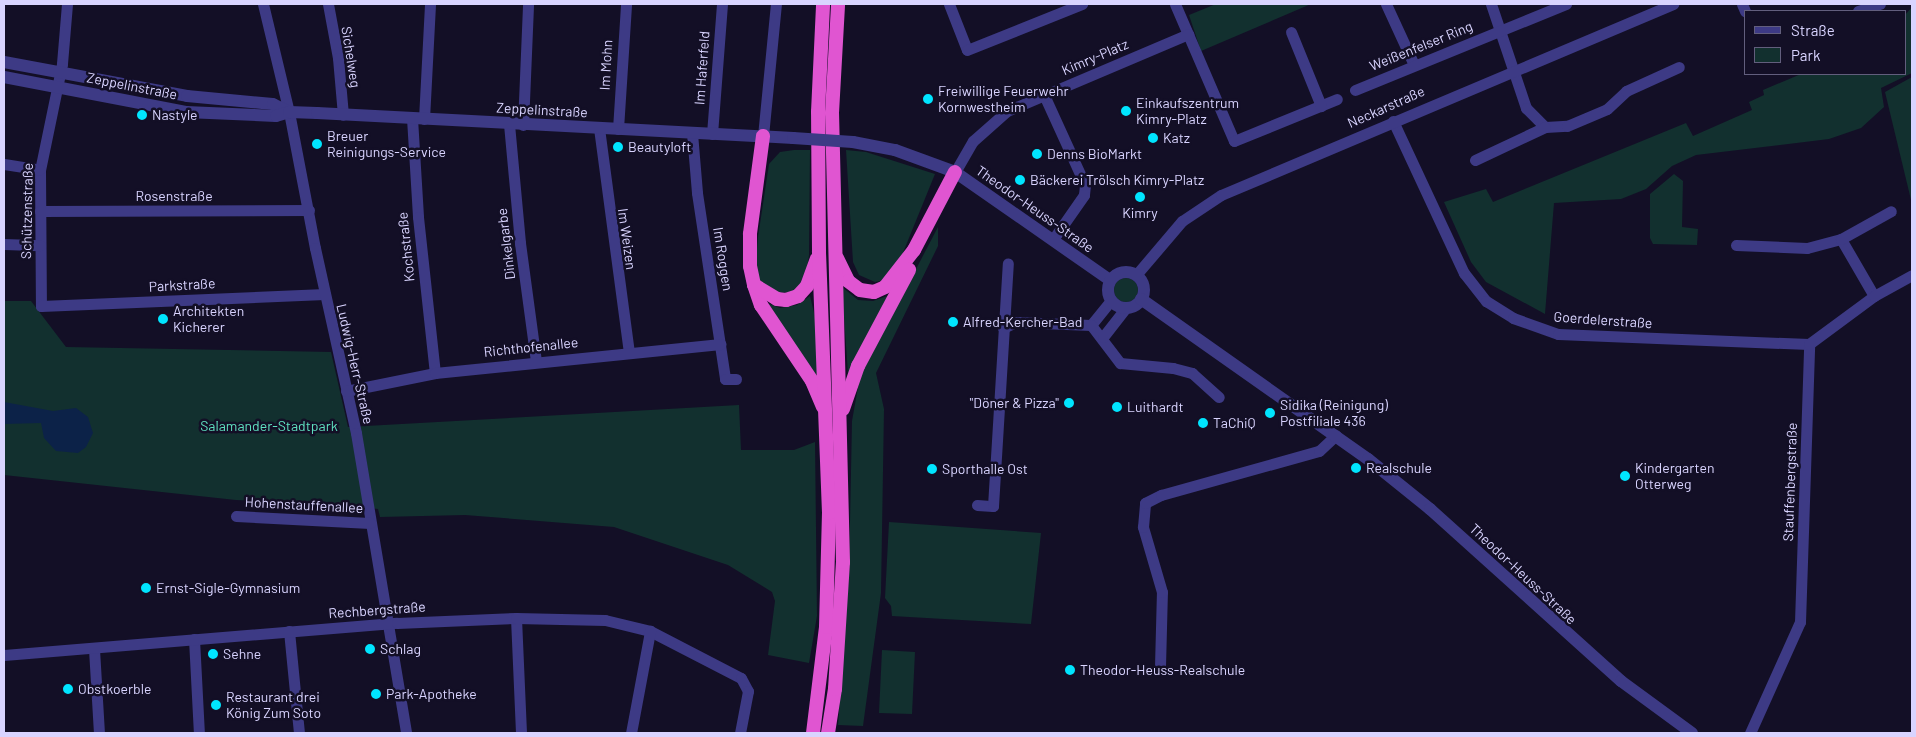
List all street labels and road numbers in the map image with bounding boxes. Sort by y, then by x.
street label: Weißenfelser Ring [1367,18,1475,74]
street label: Sichelweg [338,25,364,89]
street label: Im Haferfeld [691,31,713,105]
street label: Kimry-Platz [1059,35,1131,79]
street label: Im Mohn [596,39,616,91]
street label: Zeppelinstraße [85,69,179,103]
street label: Neckarstraße [1345,83,1427,131]
street label: Zeppelinstraße [496,99,588,121]
street label: Theodor-Heuss-Straße [973,162,1097,256]
street label: Schützenstraße [18,163,36,259]
street label: Rosenstraße [135,188,213,204]
street label: Dinkelgarbe [493,207,519,281]
street label: Im Weizen [614,207,640,271]
street label: Kochstraße [394,211,418,283]
street label: Im Roggen [710,226,736,292]
street label: Parkstraße [148,275,216,295]
street label: Ludwig-Herr-Straße [333,302,377,426]
street label: Goerdelerstraße [1553,308,1653,332]
street label: Richthofenallee [483,334,579,360]
street label: Stauffenbergstraße [1780,422,1800,542]
street label: Hohenstauffenallee [244,494,364,516]
street label: Theodor-Heuss-Straße [1466,520,1580,628]
street label: Rechbergstraße [328,598,426,622]

